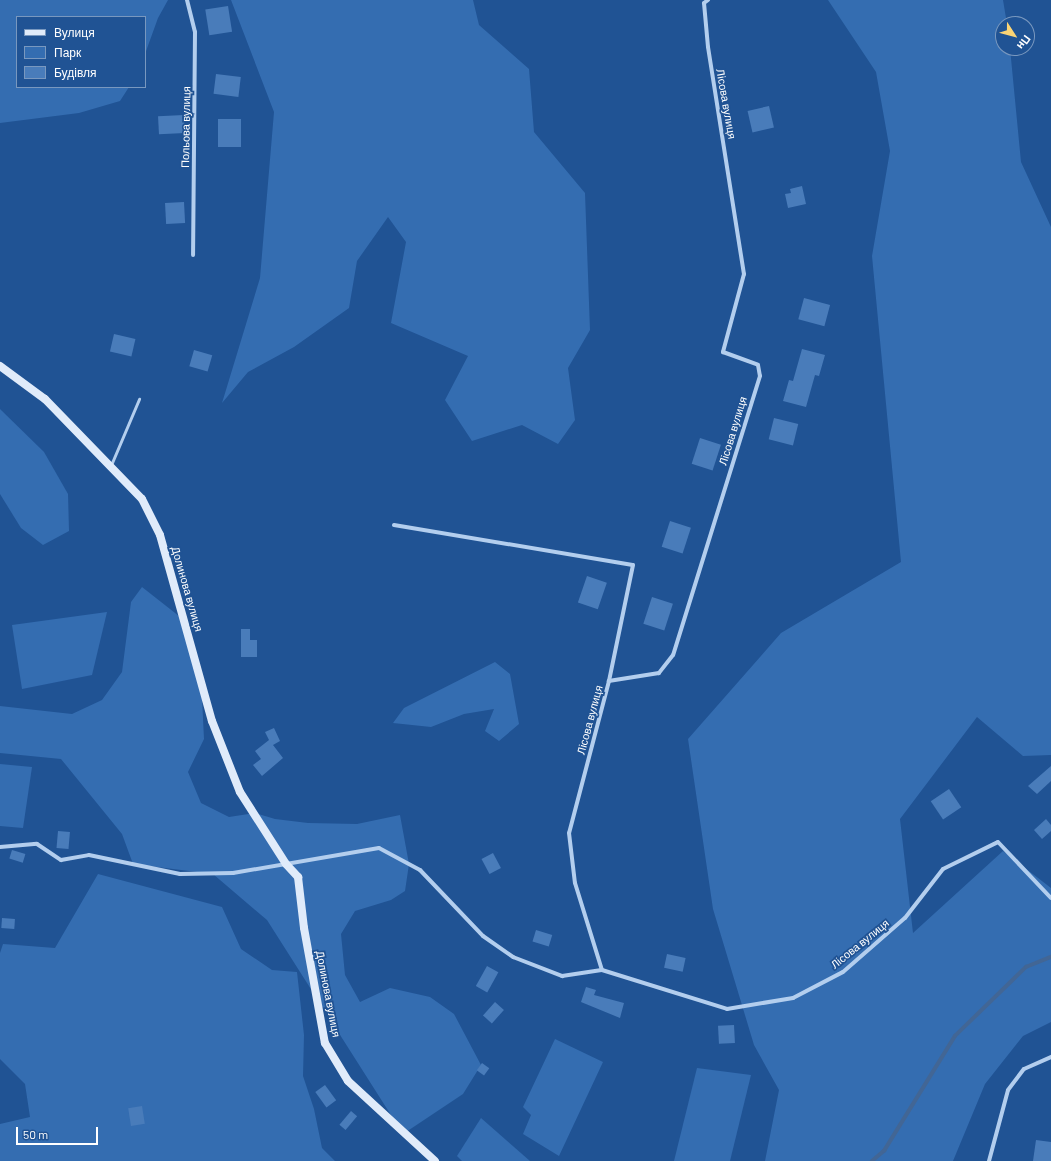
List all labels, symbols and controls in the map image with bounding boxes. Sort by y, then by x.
legend [16,16,146,88]
north arrow [995,16,1035,56]
text: Вулиця [54,25,95,39]
text: Пн [1015,33,1034,52]
text: Парк [54,45,81,59]
text: Будівля [54,65,96,79]
street label: Лісова вулиця [713,68,739,140]
street label: Польова вулиця [179,86,193,168]
street label: Лісова вулиця [716,395,750,467]
street label: Долинова вулиця [169,545,205,633]
street label: Лісова вулиця [574,684,606,756]
street label: Лісова вулиця [828,916,892,972]
street label: Долинова вулиця [313,950,343,1038]
scale bar [18,1119,100,1145]
text: 50 m [23,1127,48,1141]

